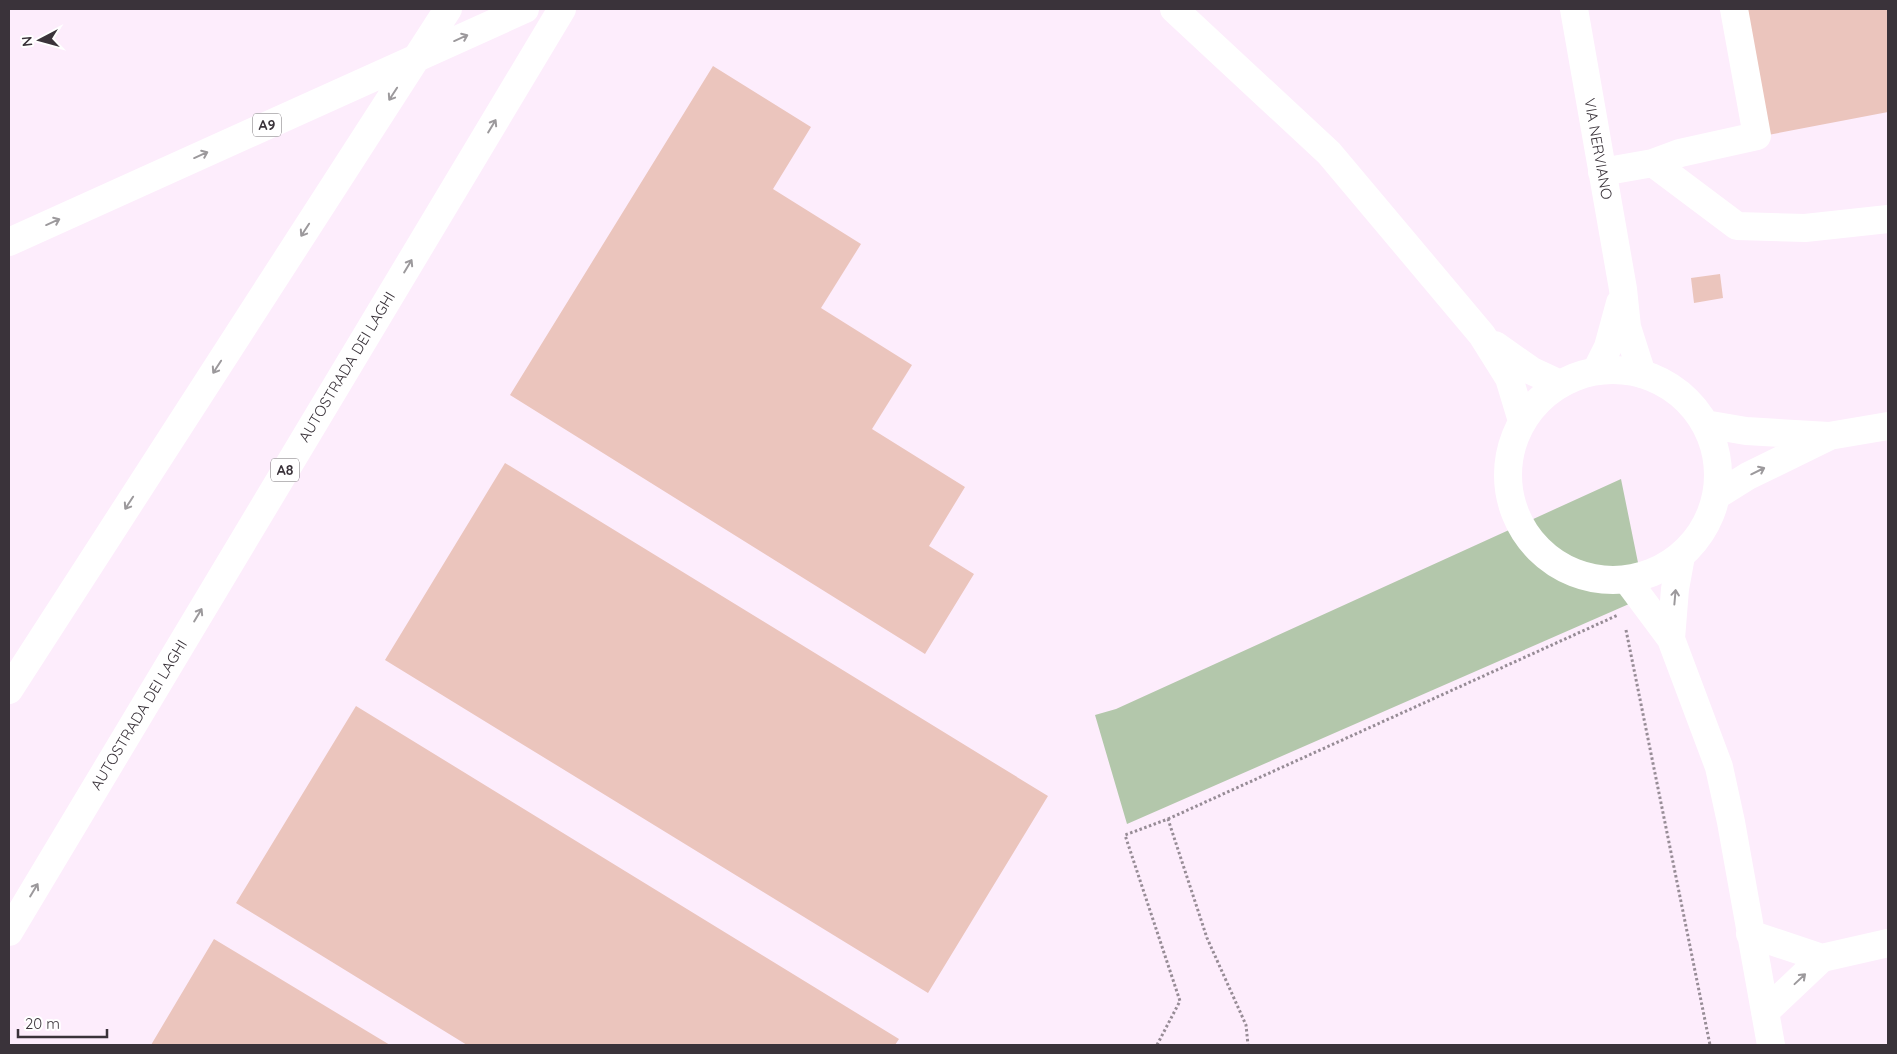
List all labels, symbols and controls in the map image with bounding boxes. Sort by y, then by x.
north arrow [15,15,65,65]
one-way arrow [453,32,468,42]
text: N [18,35,37,47]
one-way arrow [388,86,398,100]
street label: VIA NERVIANO [1580,97,1617,201]
road number: A9 [253,114,281,136]
one-way arrow [487,120,497,134]
one-way arrow [193,150,208,159]
one-way arrow [45,216,60,226]
one-way arrow [300,223,310,237]
one-way arrow [403,259,413,273]
street label: AUTOSTRADA DEI LAGHI [294,288,399,445]
one-way arrow [212,360,222,374]
road number: A8 [271,458,299,482]
one-way arrow [1751,466,1766,476]
one-way arrow [124,496,134,510]
one-way arrow [1670,589,1679,605]
one-way arrow [194,609,204,623]
street label: AUTOSTRADA DEI LAGHI [86,636,191,793]
one-way arrow [29,883,39,897]
one-way arrow [1794,973,1806,985]
scale bar [18,1006,106,1038]
text: 20 m [25,1014,60,1033]

